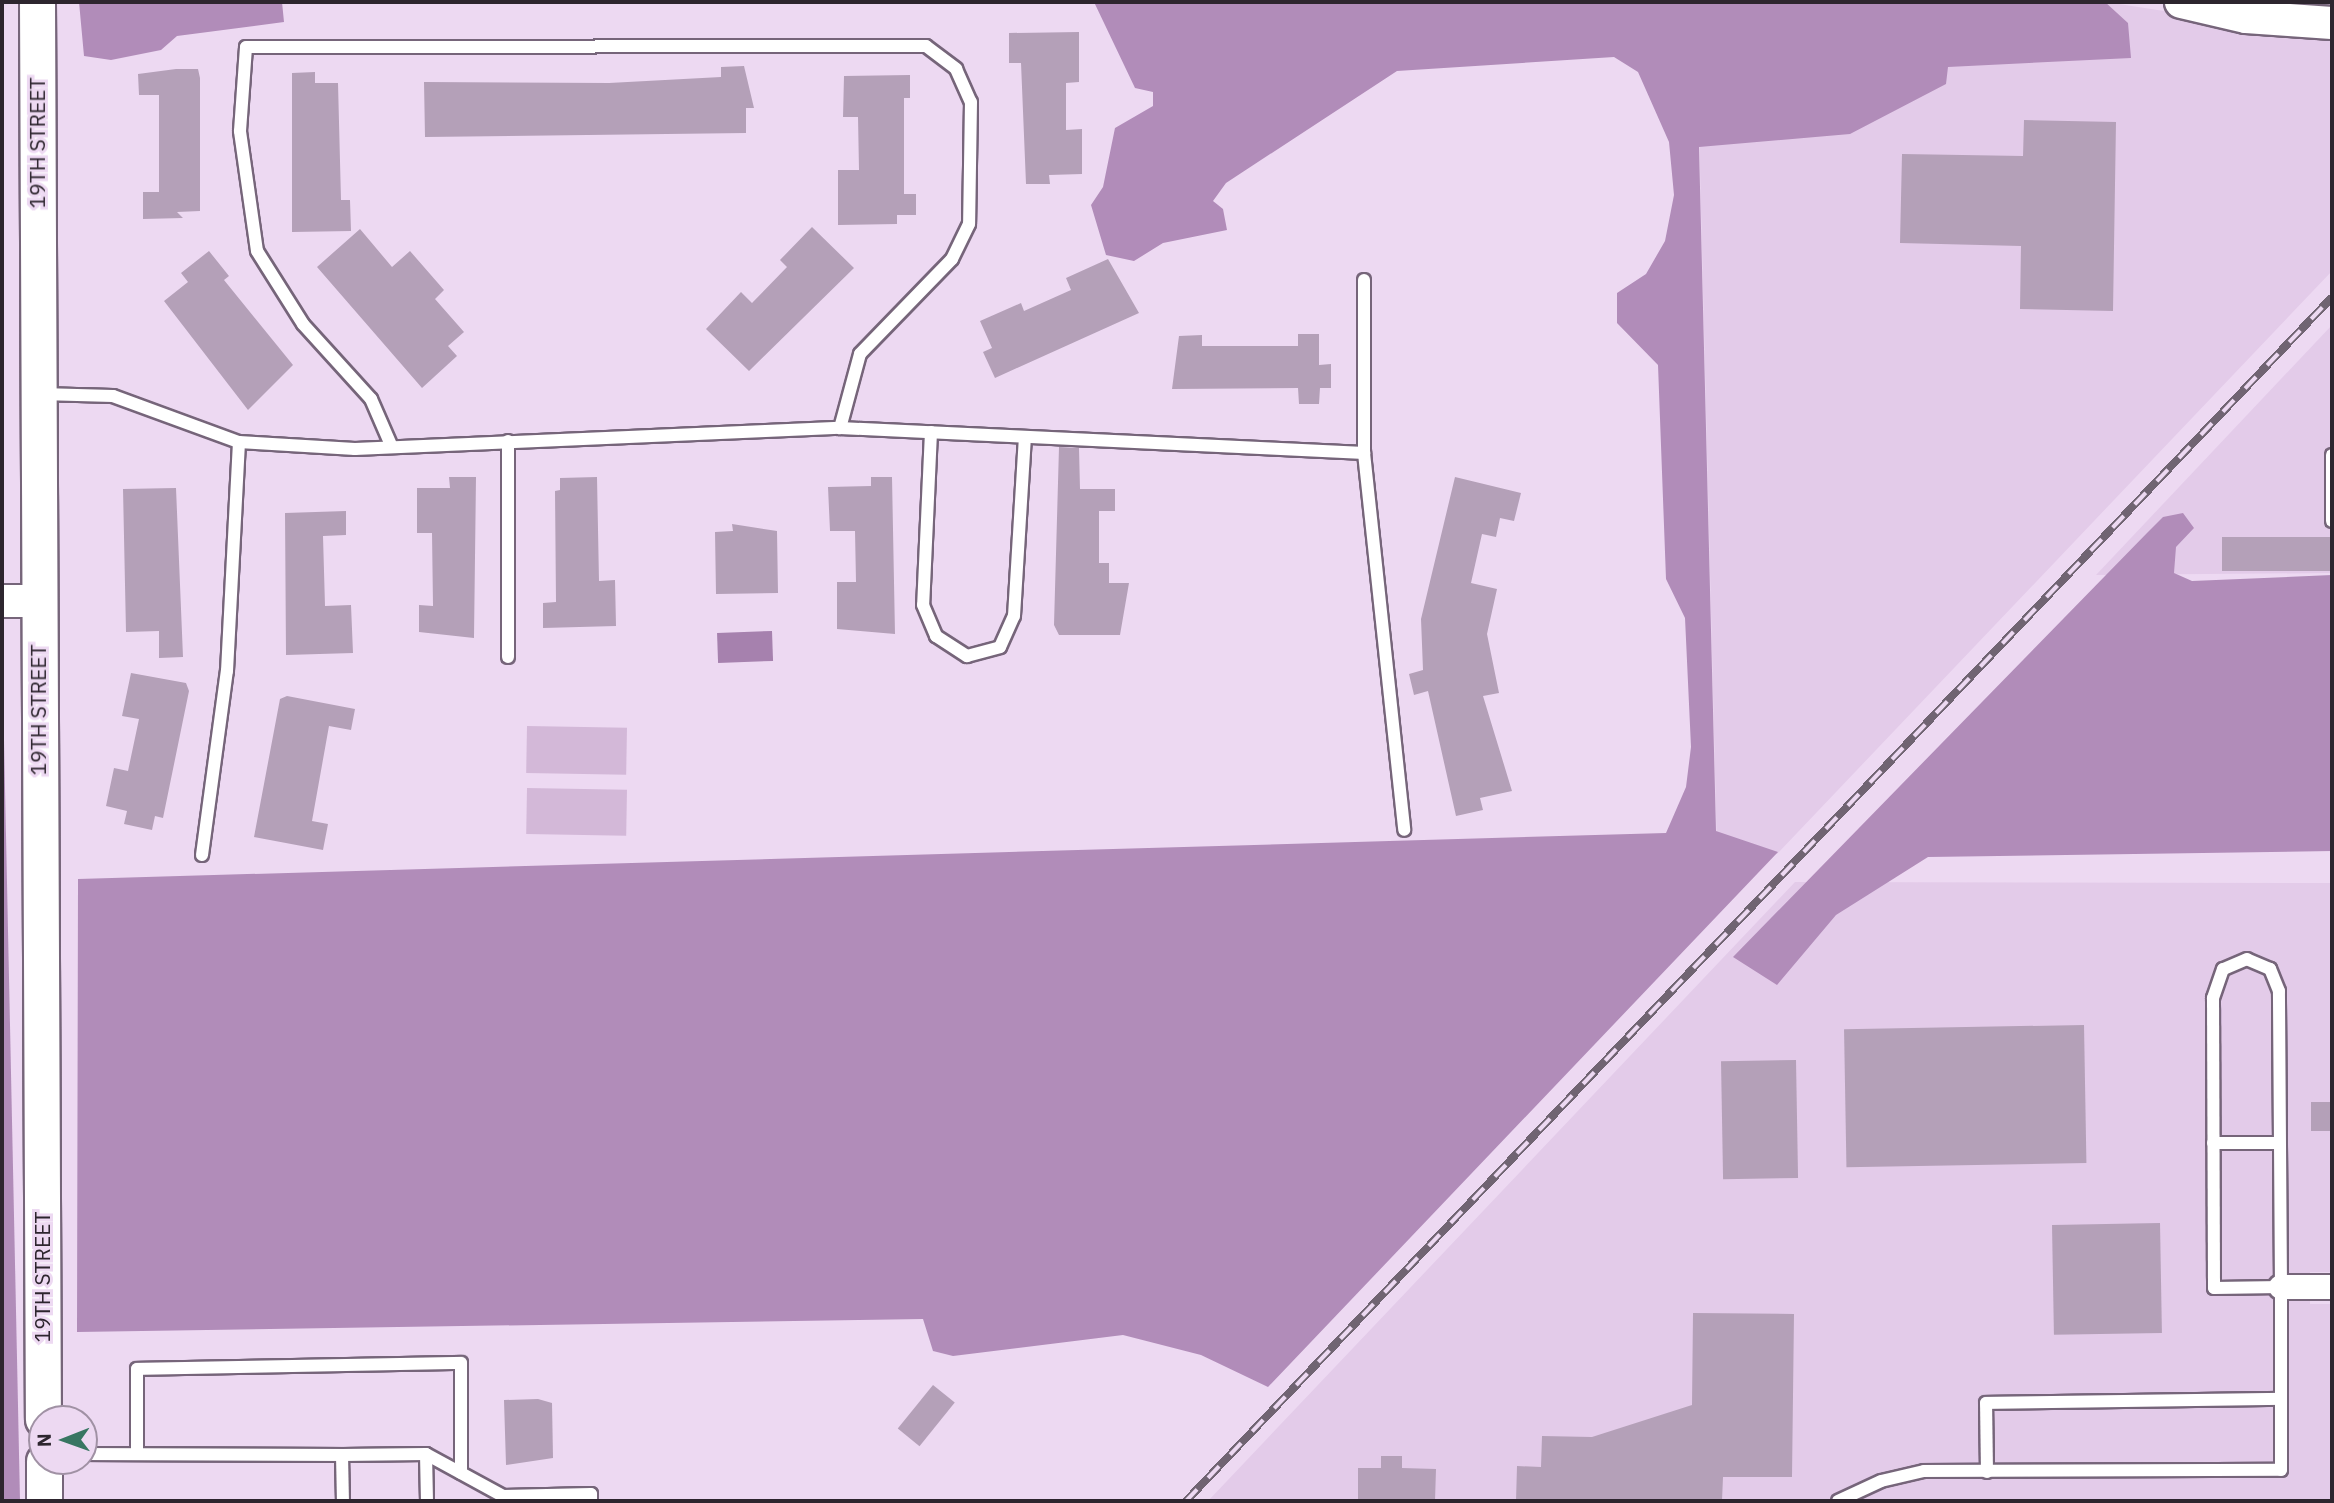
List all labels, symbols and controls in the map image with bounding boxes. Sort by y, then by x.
street label: 19TH STREET [24,78,50,208]
street label: 19TH STREET [25,645,51,775]
street label: 19TH STREET [29,1212,55,1342]
north arrow [28,1405,98,1475]
text: N [32,1433,56,1447]

